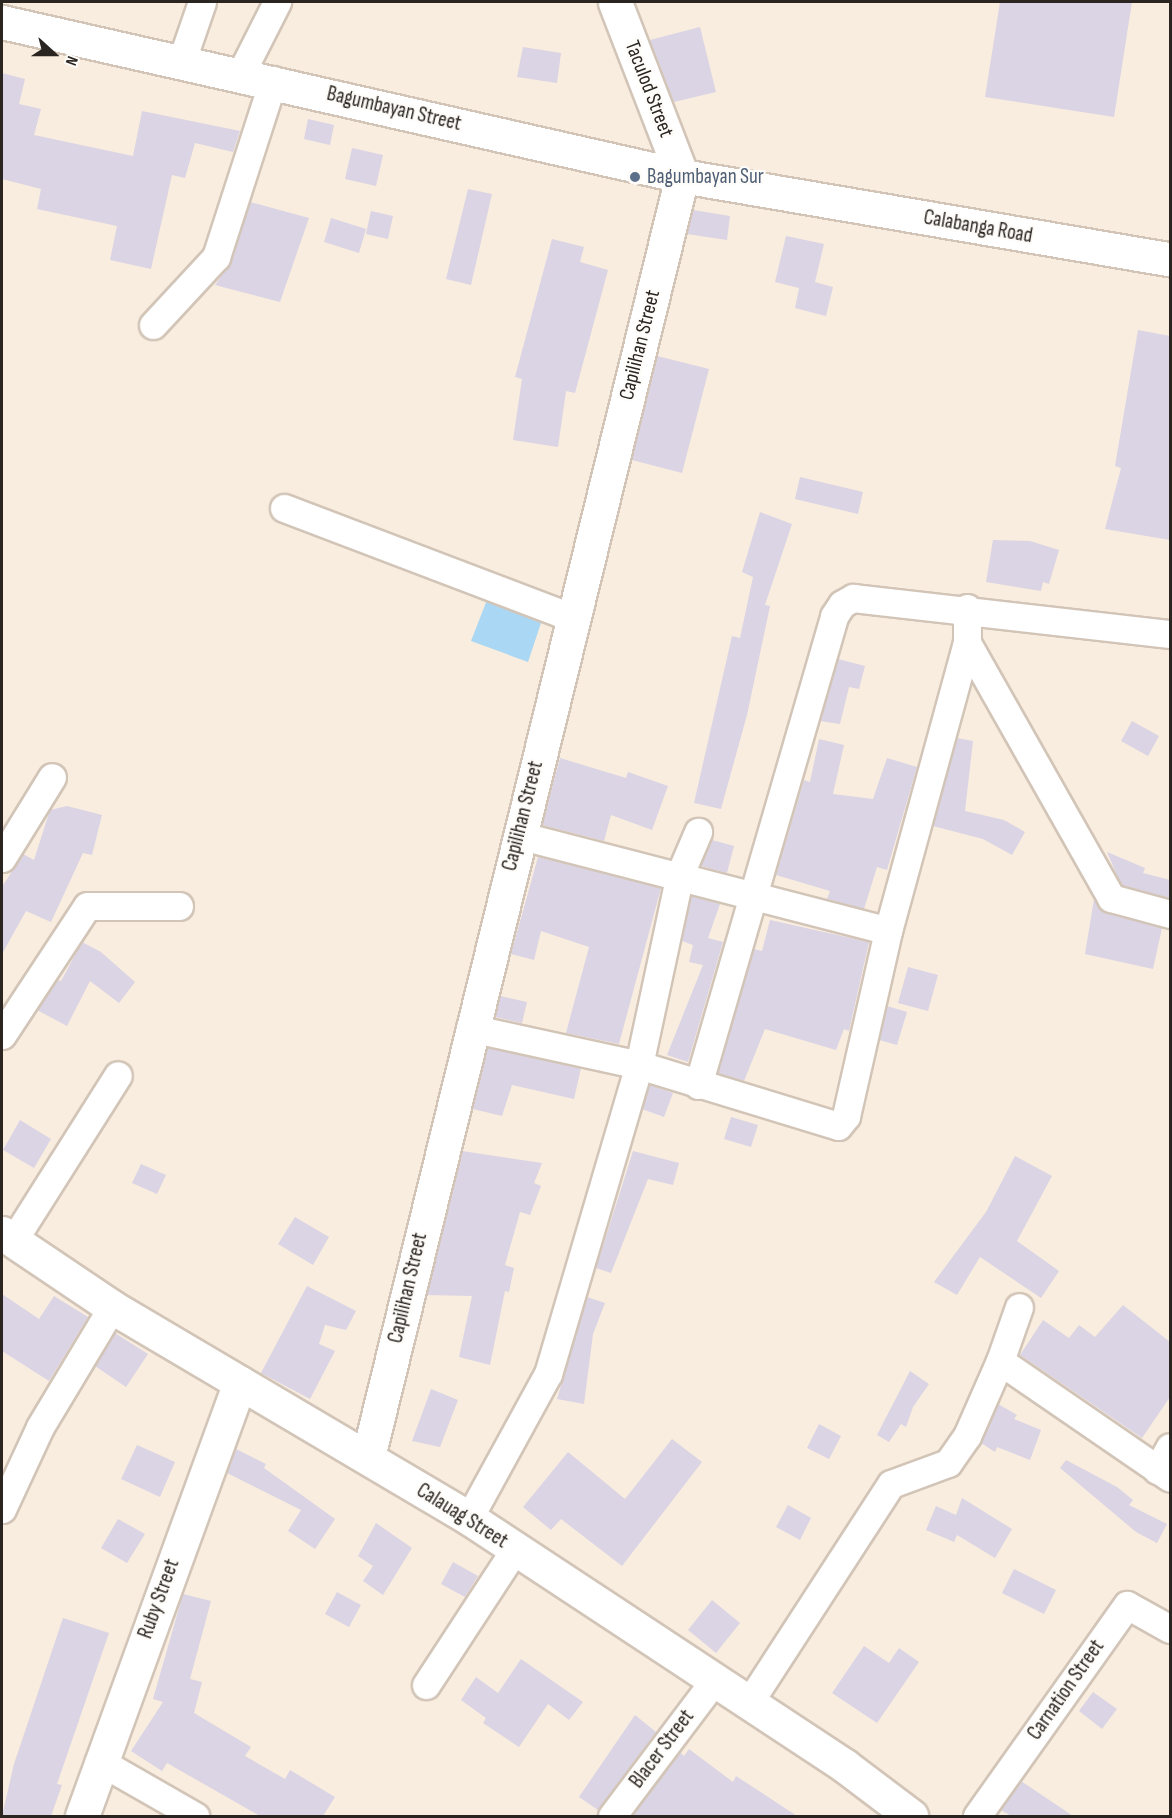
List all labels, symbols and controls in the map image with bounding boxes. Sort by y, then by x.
north arrow [24,24,84,84]
street label: Taculod Street [619,37,679,141]
text: N [61,53,82,68]
street label: Bagumbayan Street [324,81,464,137]
place label: Bagumbayan Sur [647,164,764,190]
marker: Bagumbayan Sur [628,170,642,184]
street label: Calabanga Road [922,205,1034,249]
street label: Capilihan Street [614,287,666,403]
street label: Capilihan Street [497,758,549,874]
street label: Capilihan Street [383,1230,433,1346]
street label: Calauag Street [412,1478,512,1554]
street label: Ruby Street [133,1556,185,1642]
street label: Carnation Street [1022,1635,1110,1745]
street label: Blacer Street [624,1705,700,1793]

